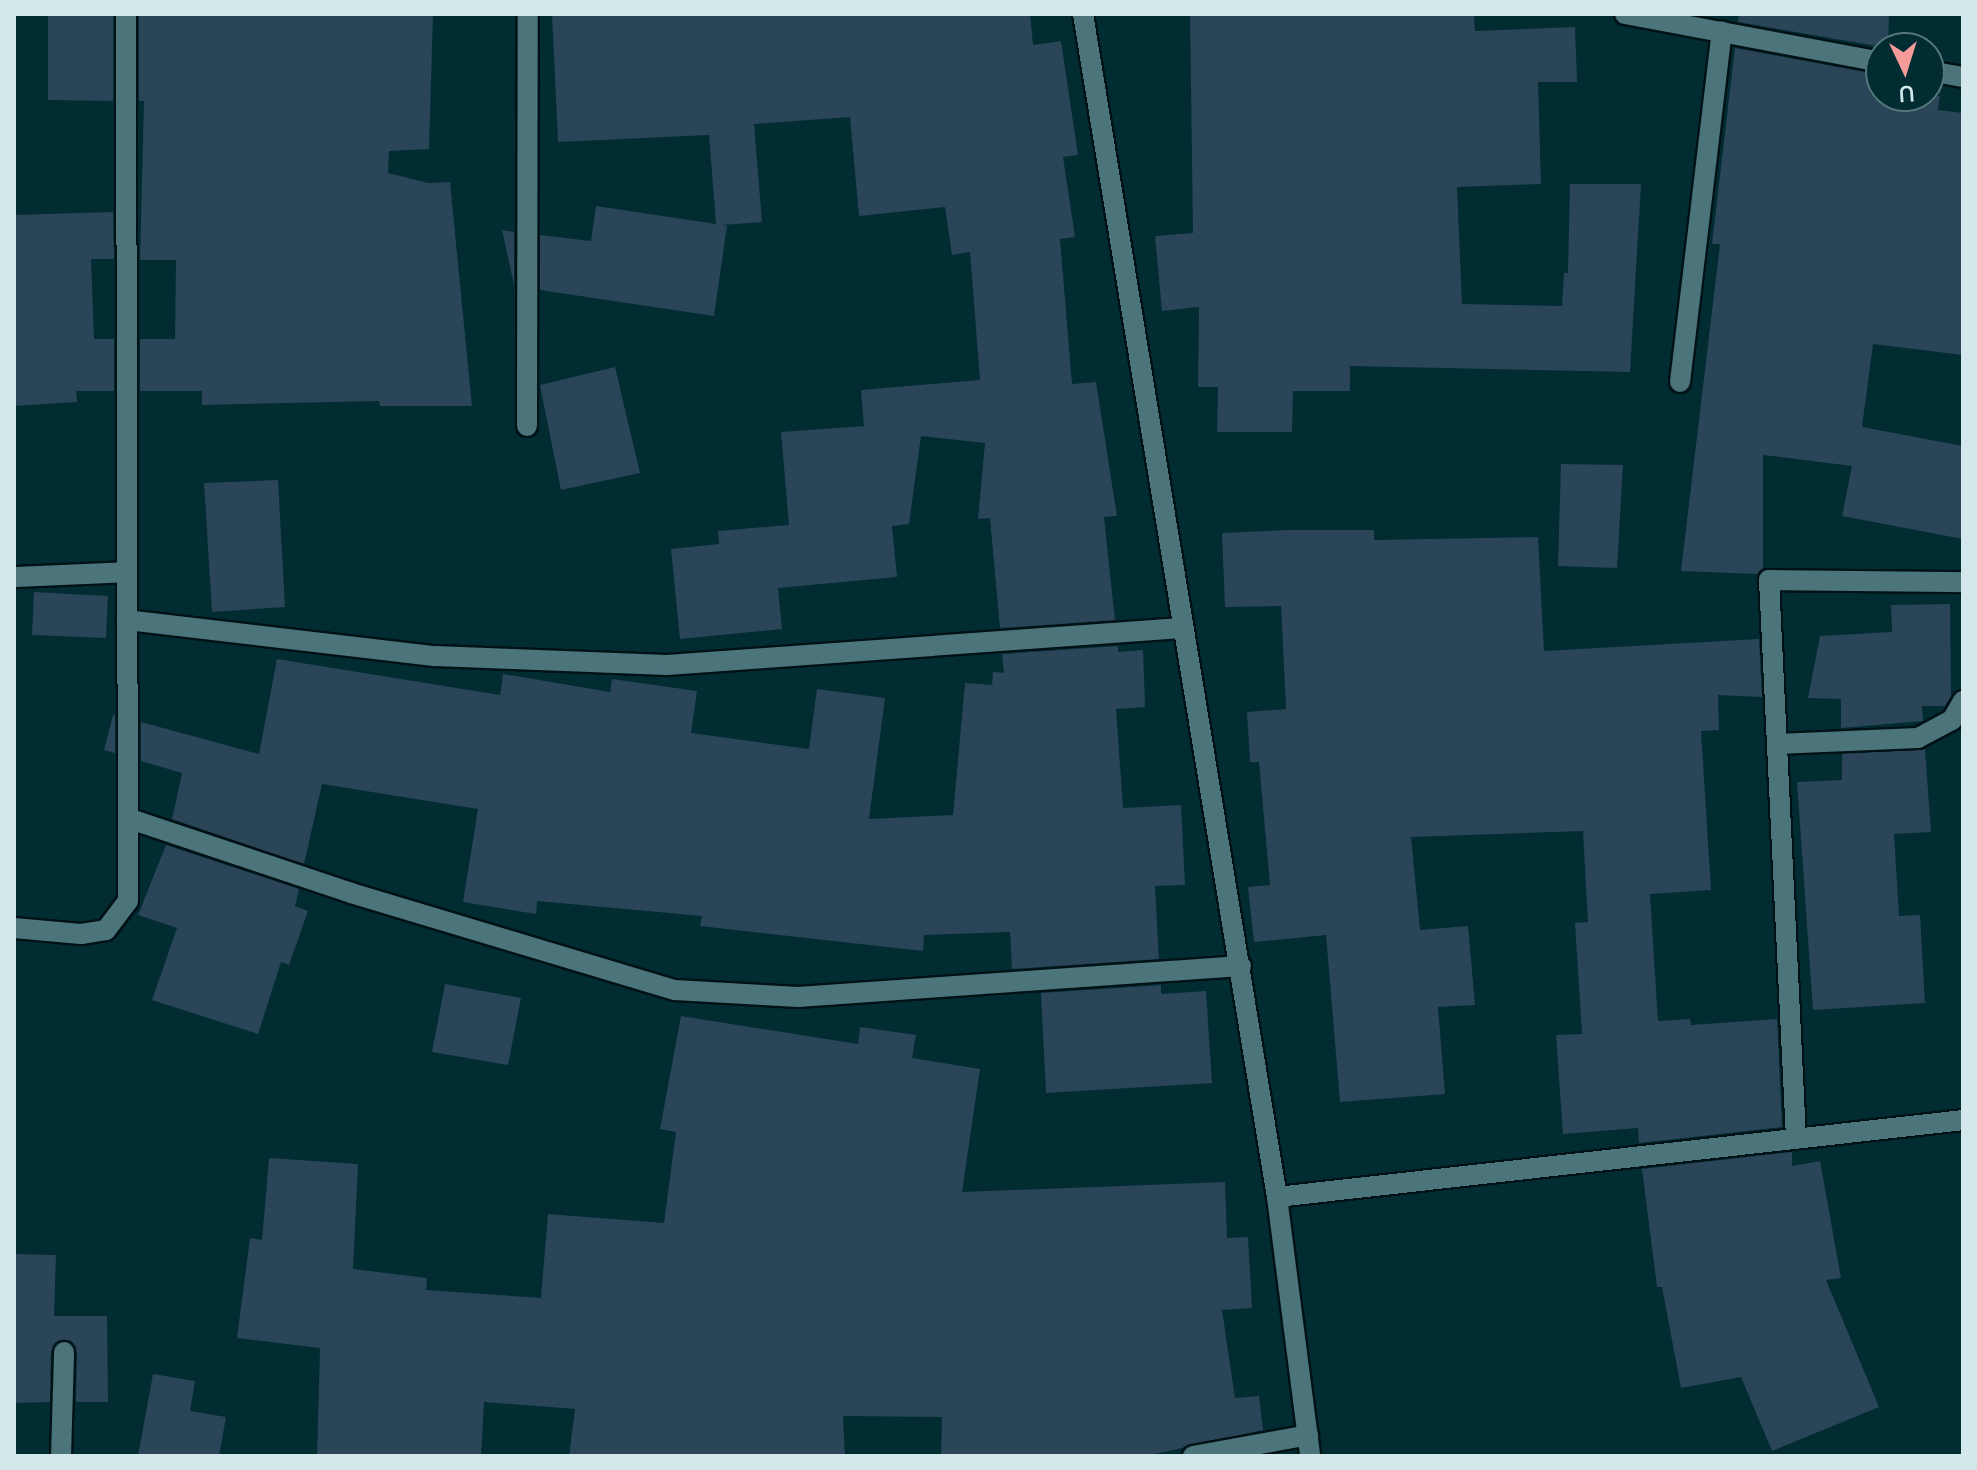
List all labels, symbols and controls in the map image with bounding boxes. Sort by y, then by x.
north arrow [1865,32,1945,112]
text: U [1898,78,1915,109]

